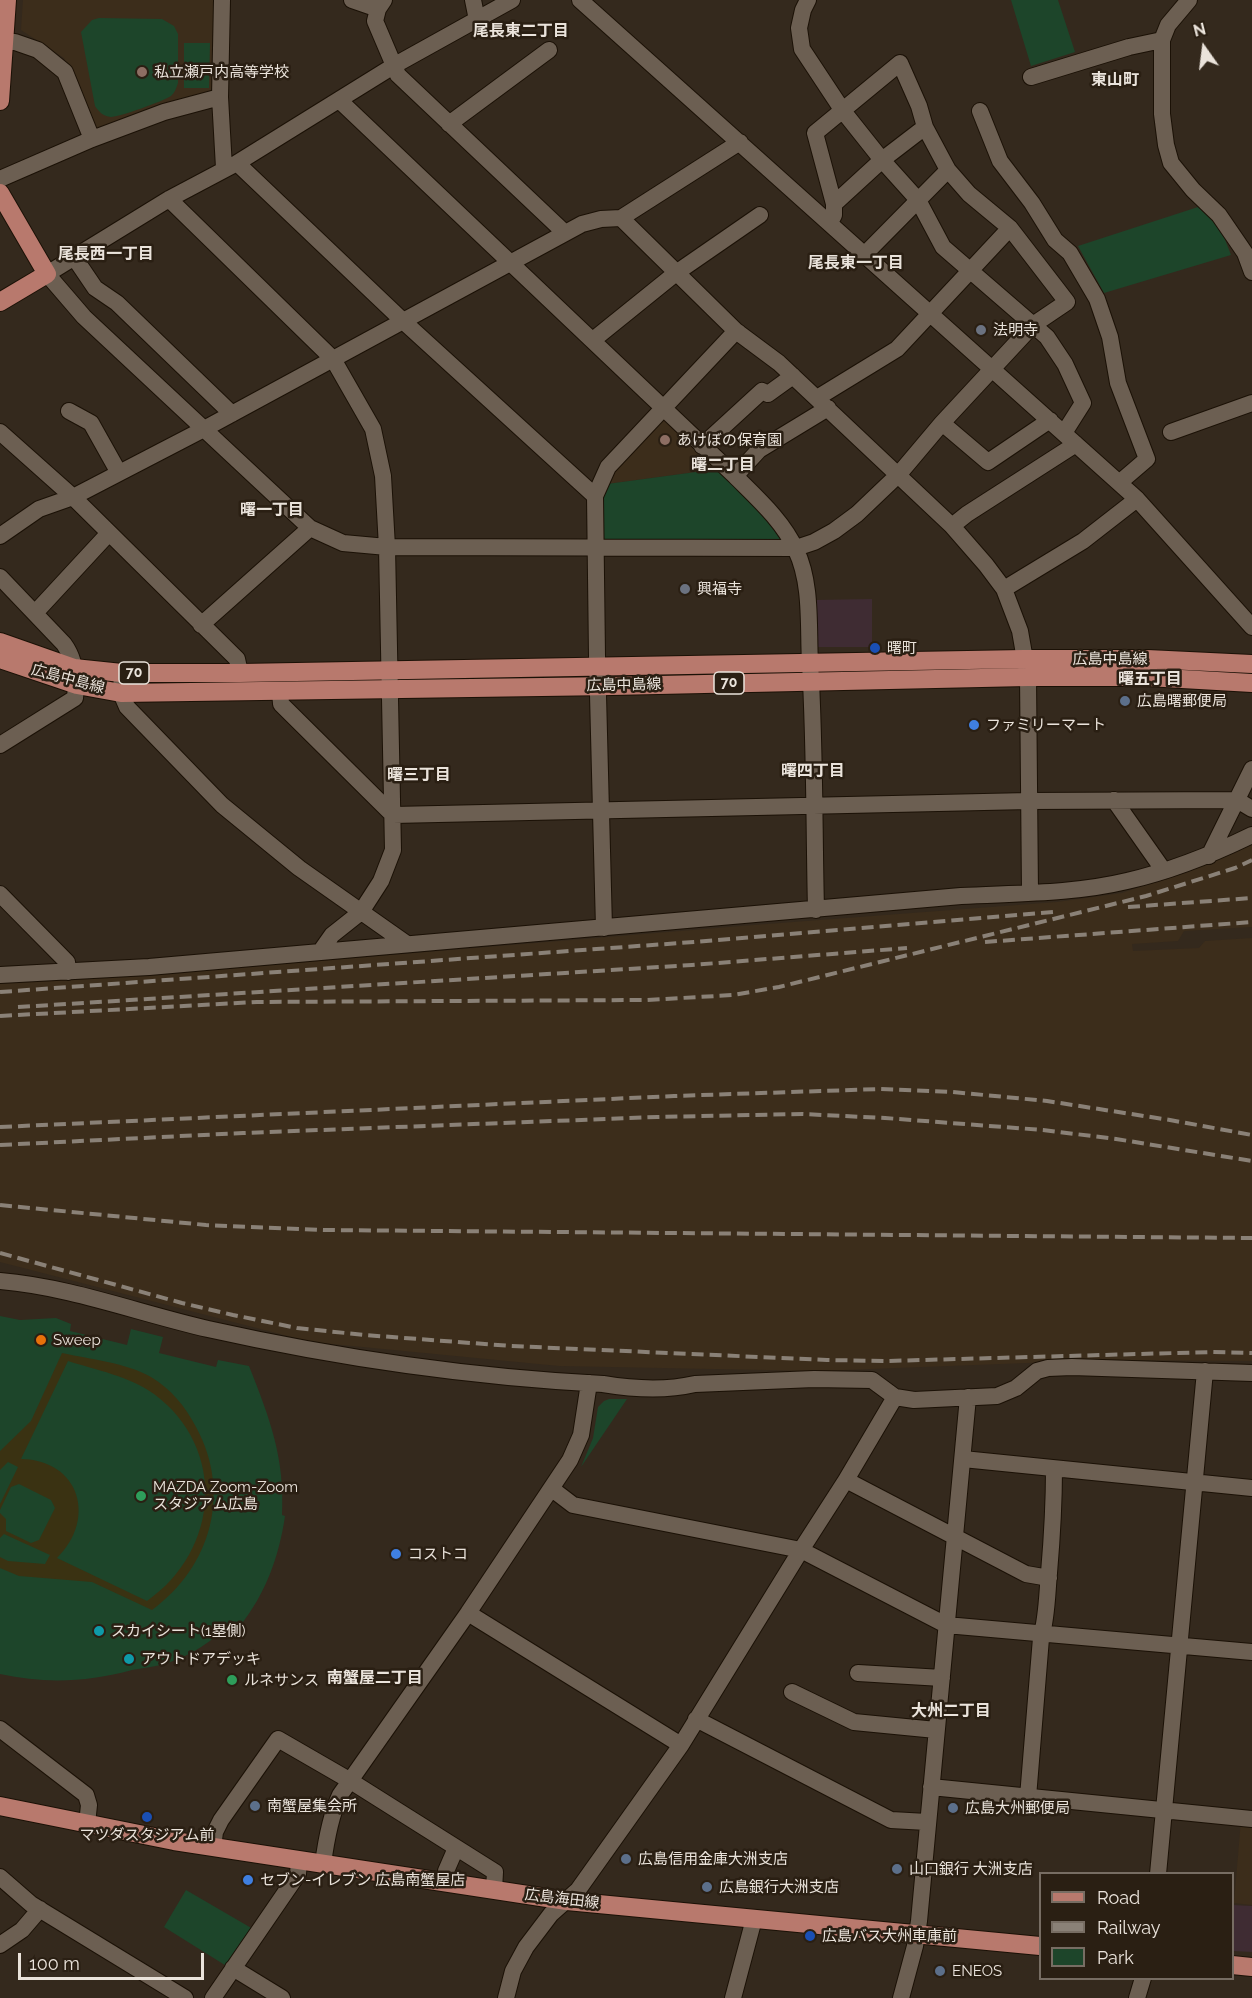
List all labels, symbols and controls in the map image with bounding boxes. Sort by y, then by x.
north arrow [1174,18,1234,78]
text: N [1191,19,1208,41]
district label: 尾長東二丁目 [473,21,569,41]
place label: 私立瀬戸内高等学校 [154,63,289,81]
marker: 私立瀬戸内高等学校 [135,65,149,79]
district label: 東山町 [1091,70,1139,90]
district label: 尾長西一丁目 [58,244,154,264]
district label: 尾長東一丁目 [808,253,904,273]
place label: 法明寺 [993,321,1038,339]
marker: 法明寺 [974,323,988,337]
place label: あけぼの保育園 [677,431,782,449]
marker: あけぼの保育園 [658,433,672,447]
district label: 曙二丁目 [691,455,755,475]
district label: 曙一丁目 [240,500,304,520]
place label: 興福寺 [697,580,742,598]
marker: 興福寺 [678,582,692,596]
place label: 曙町 [887,639,917,657]
marker: 曙町 [868,641,882,655]
street label: 広島中島線 [1073,650,1147,668]
street label: 広島中島線 [29,661,107,697]
road number: 70 [119,662,149,684]
district label: 曙五丁目 [1118,669,1182,689]
road number: 70 [714,672,744,694]
street label: 広島中島線 [586,675,662,695]
place label: 広島曙郵便局 [1137,692,1227,710]
marker: 広島曙郵便局 [1118,694,1132,708]
place label: ファミリーマート [986,716,1106,734]
marker: ファミリーマート [967,718,981,732]
district label: 曙四丁目 [781,761,845,781]
district label: 曙三丁目 [387,765,451,785]
place label: Sweep [53,1331,101,1349]
marker: Sweep [34,1333,48,1347]
place label: MAZDA Zoom-Zoom スタジアム広島 [153,1478,298,1513]
marker: MAZDA Zoom-Zoom スタジアム広島 [134,1489,148,1503]
place label: コストコ [408,1545,468,1563]
marker: コストコ [389,1547,403,1561]
place label: スカイシート(1塁側) [111,1622,245,1640]
marker: スカイシート(1塁側) [92,1624,106,1638]
place label: アウトドアデッキ [141,1650,261,1668]
marker: アウトドアデッキ [122,1652,136,1666]
district label: 南蟹屋二丁目 [327,1668,423,1688]
place label: ルネサンス [244,1671,319,1689]
marker: ルネサンス [225,1673,239,1687]
district label: 大州二丁目 [911,1701,991,1721]
place label: 南蟹屋集会所 [267,1797,357,1815]
marker: 南蟹屋集会所 [248,1799,262,1813]
place label: 広島大州郵便局 [965,1799,1070,1817]
marker: 広島大州郵便局 [946,1801,960,1815]
marker: マツダスタジアム前 [140,1810,154,1824]
place label: マツダスタジアム前 [80,1826,214,1844]
place label: 広島信用金庫大洲支店 [638,1850,788,1868]
marker: 広島信用金庫大洲支店 [619,1852,633,1866]
place label: 山口銀行 大洲支店 [909,1860,1033,1878]
marker: 山口銀行 大洲支店 [890,1862,904,1876]
place label: セブン-イレブン 広島南蟹屋店 [260,1871,465,1889]
legend [1039,1872,1234,1980]
marker: セブン-イレブン 広島南蟹屋店 [241,1873,255,1887]
place label: 広島銀行大洲支店 [719,1878,839,1896]
marker: 広島銀行大洲支店 [700,1880,714,1894]
street label: 広島海田線 [524,1885,600,1913]
text: Road [1097,1887,1140,1908]
text: Railway [1097,1917,1161,1938]
place label: 広島バス大州車庫前 [822,1927,957,1945]
marker: 広島バス大州車庫前 [803,1929,817,1943]
scale bar [21,1941,207,1979]
text: Park [1097,1947,1134,1968]
text: 100 m [29,1953,80,1974]
place label: ENEOS [952,1962,1002,1980]
marker: ENEOS [933,1964,947,1978]

